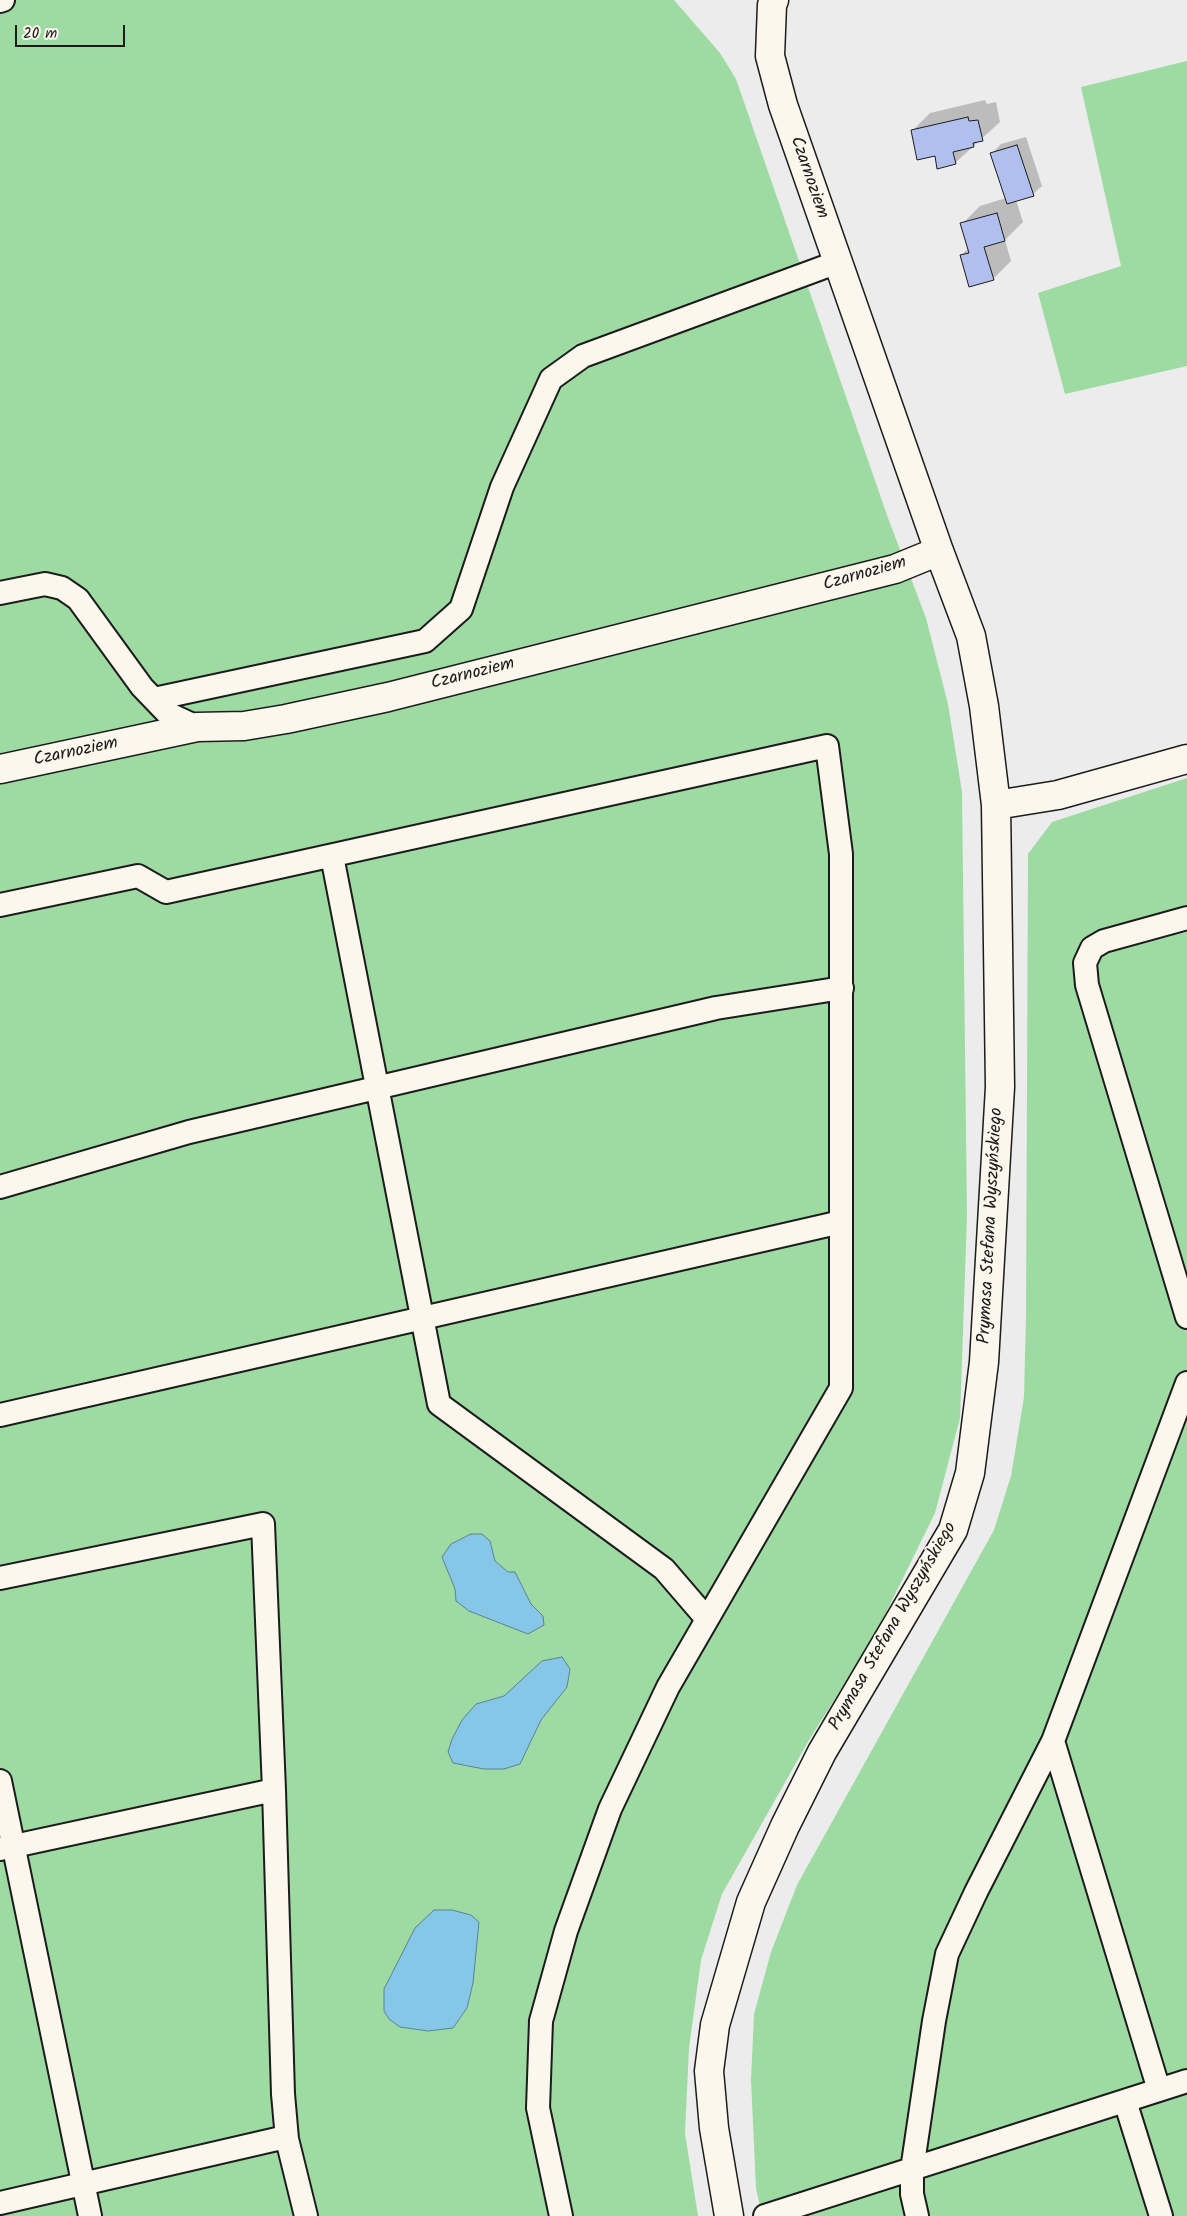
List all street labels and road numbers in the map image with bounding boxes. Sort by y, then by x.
street label: Czarnoziem [784,134,832,222]
street label: Czarnoziem [821,553,909,597]
street label: Czarnoziem [429,654,517,696]
street label: Czarnoziem [32,734,120,772]
street label: Prymasa Stefana Wyszyńskiego [975,1107,1009,1345]
street label: Prymasa Stefana Wyszyńskiego [825,1519,963,1735]

